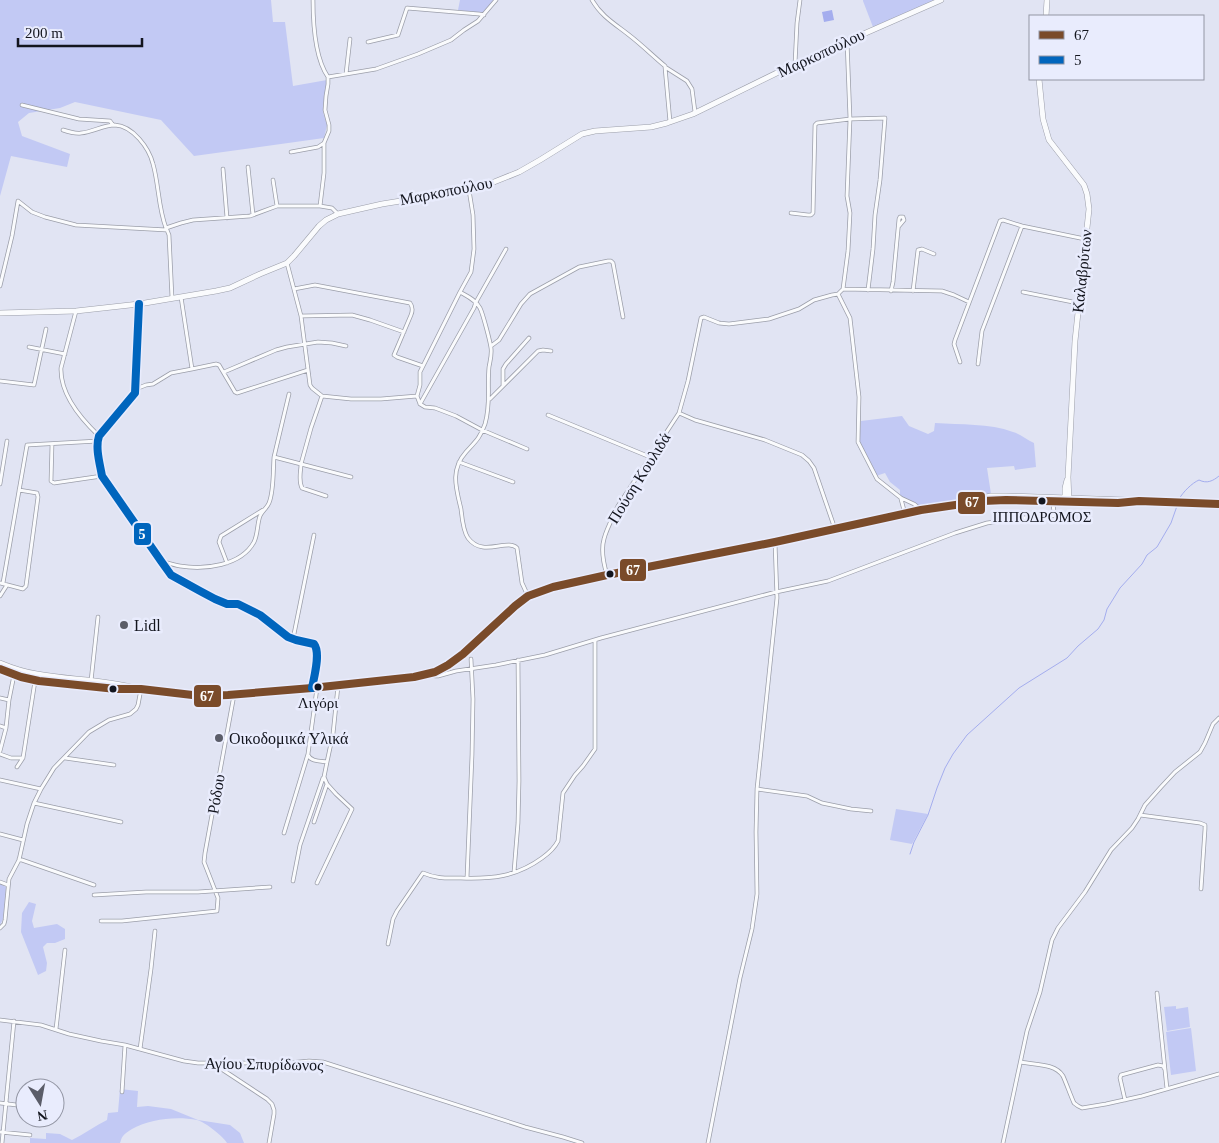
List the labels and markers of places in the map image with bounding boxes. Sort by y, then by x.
marker: ΙΠΠΟΔΡΟΜΟΣ [1037,496,1047,506]
place label: ΙΠΠΟΔΡΟΜΟΣ [993,509,1091,525]
unlabelled marker [605,569,615,579]
place label: Lidl [134,617,161,634]
marker: Lidl [118,619,130,631]
marker: Λιγόρι [313,682,323,692]
unlabelled marker [108,684,118,694]
place label: Λιγόρι [298,695,338,711]
place label: Οικοδομικά Υλικά [229,730,349,748]
marker: Οικοδομικά Υλικά [213,732,225,744]

